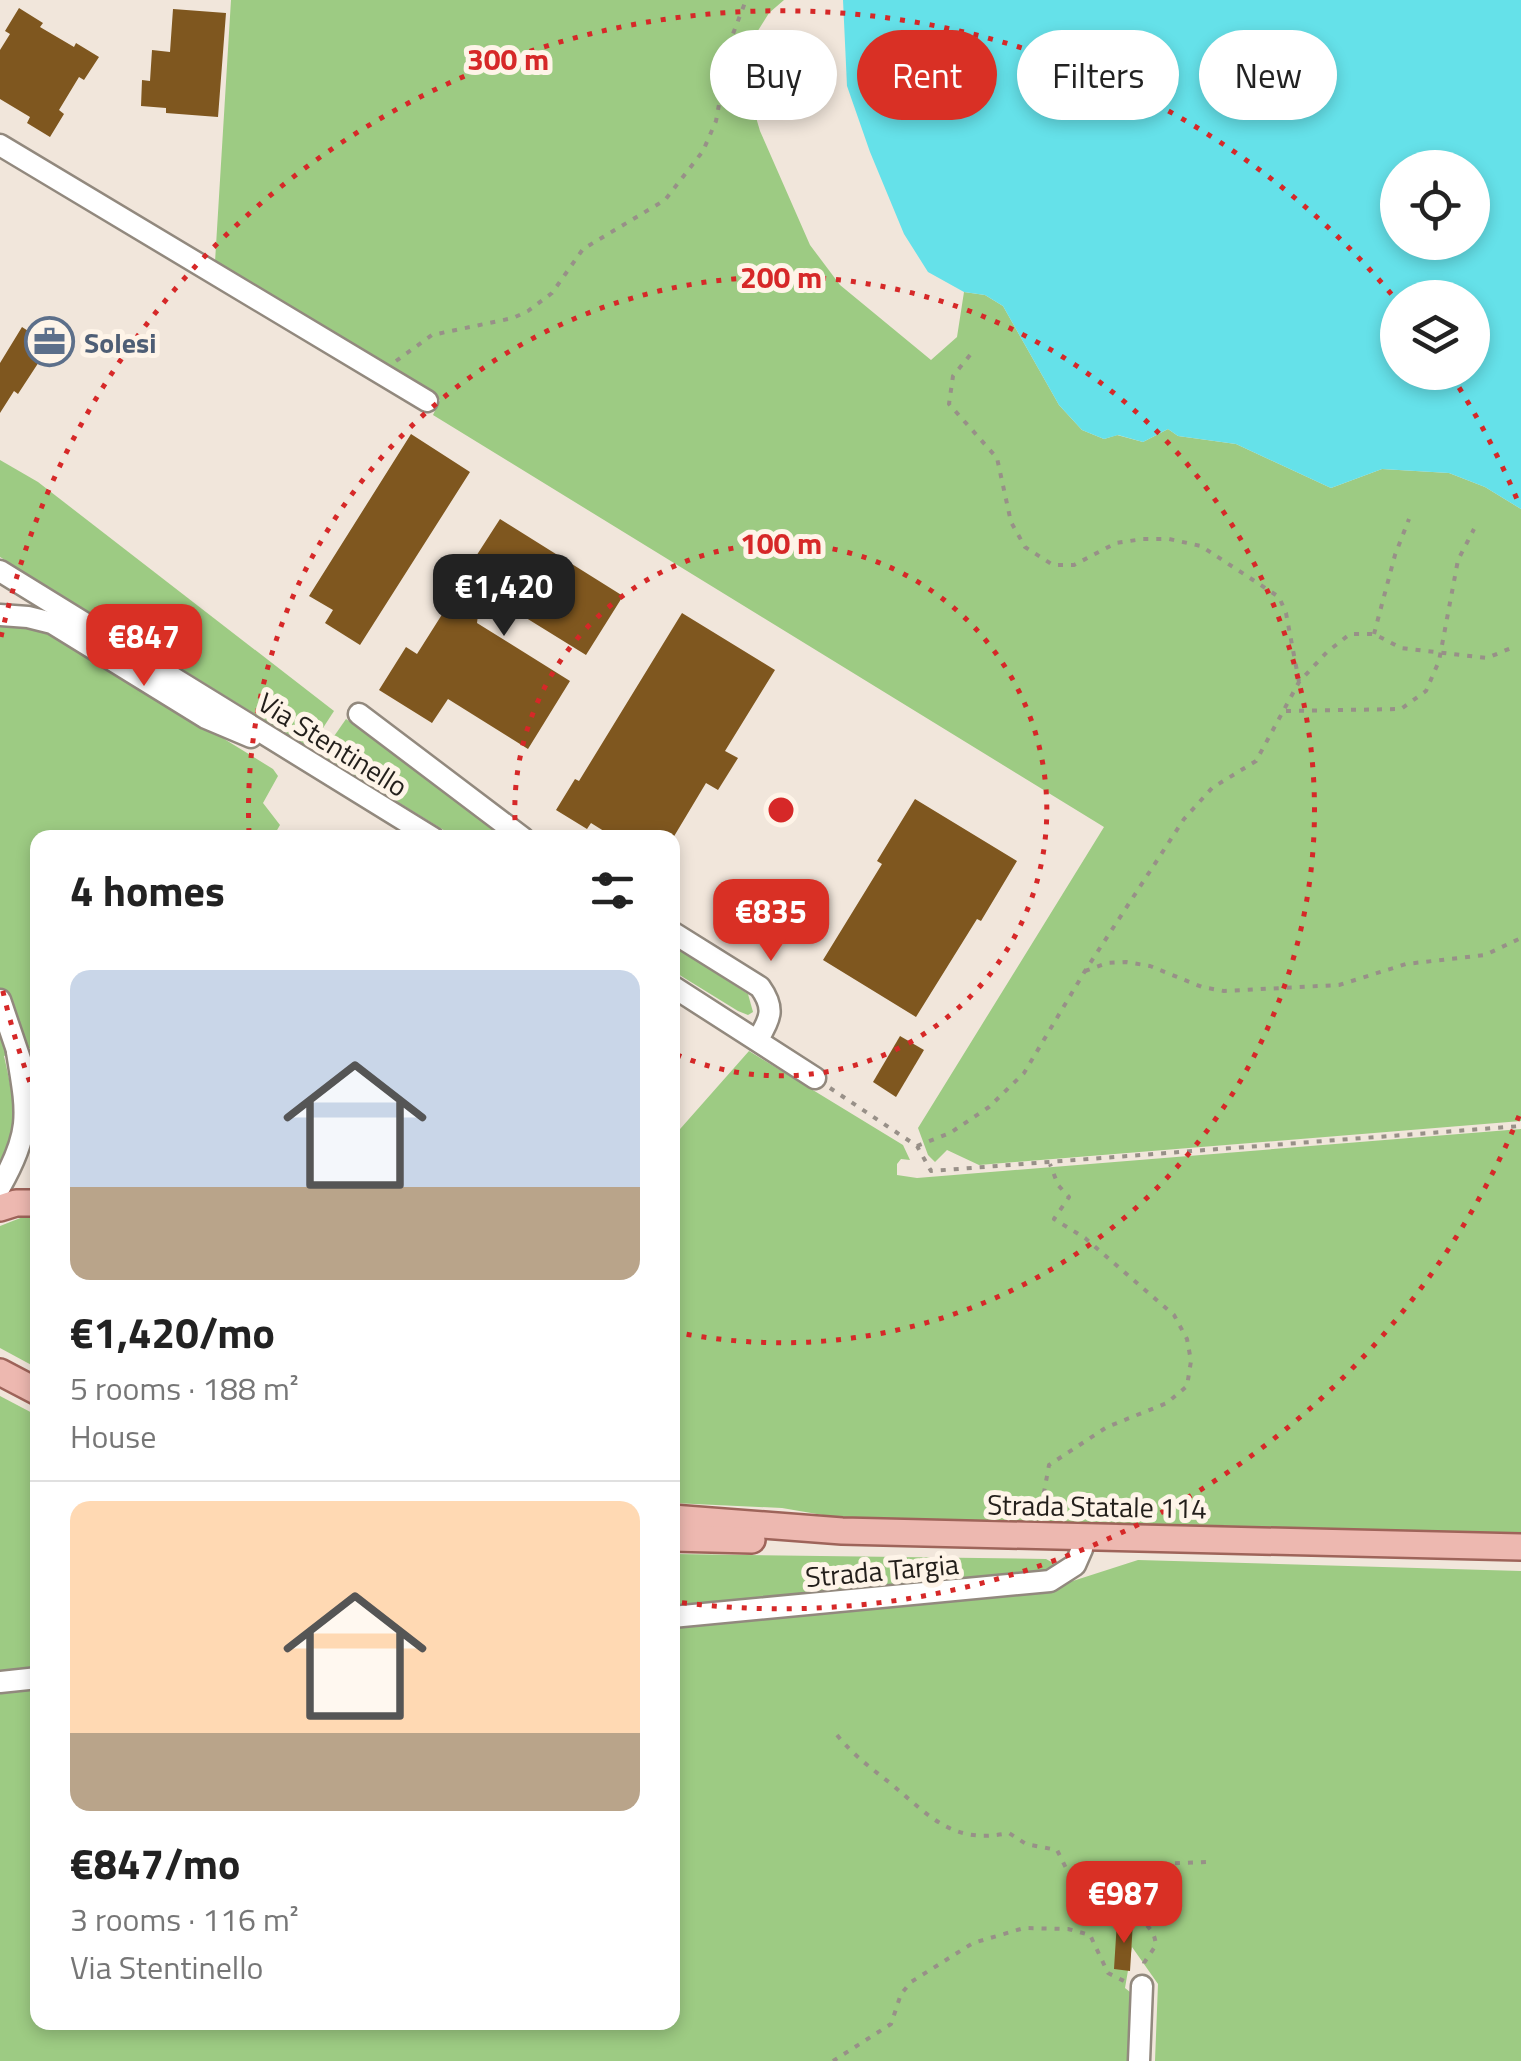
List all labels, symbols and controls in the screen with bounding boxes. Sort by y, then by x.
chip: Buy [710,30,837,120]
chip: Rent [857,30,997,120]
chip: Filters [1017,30,1179,120]
chip: New [1199,30,1337,120]
text: 300 m [467,36,549,82]
map controls [1380,150,1490,390]
button: locate [1380,150,1490,260]
text: 200 m [740,254,822,300]
button: layers [1380,280,1490,390]
office icon: Solesi [23,316,75,368]
place label: Solesi [84,321,156,364]
text: 100 m [740,520,822,566]
pin: €1,420 [423,554,585,639]
text: €1,420 [455,562,553,610]
pin: €847 [85,604,203,689]
text: €847 [108,612,180,660]
street label: Via Stentinello [250,681,416,807]
centre of rings [763,792,799,828]
text: 4 homes [70,858,225,922]
icon: filters [585,863,640,918]
pin: €835 [712,879,830,964]
text: €835 [735,887,807,935]
icon: home [265,1035,445,1215]
text: €1,420/mo [70,1300,275,1364]
text: 5 rooms · 188 m² [70,1364,299,1412]
text: House [70,1412,156,1460]
street label: Strada Statale 114 [987,1483,1207,1529]
street label: Strada Targia [804,1542,960,1598]
icon: home [265,1566,445,1746]
text: €847/mo [70,1831,240,1895]
pin: €987 [1065,1861,1183,1946]
text: €987 [1088,1869,1160,1917]
text: 3 rooms · 116 m² [70,1895,299,1943]
text: Via Stentinello [70,1943,264,1991]

